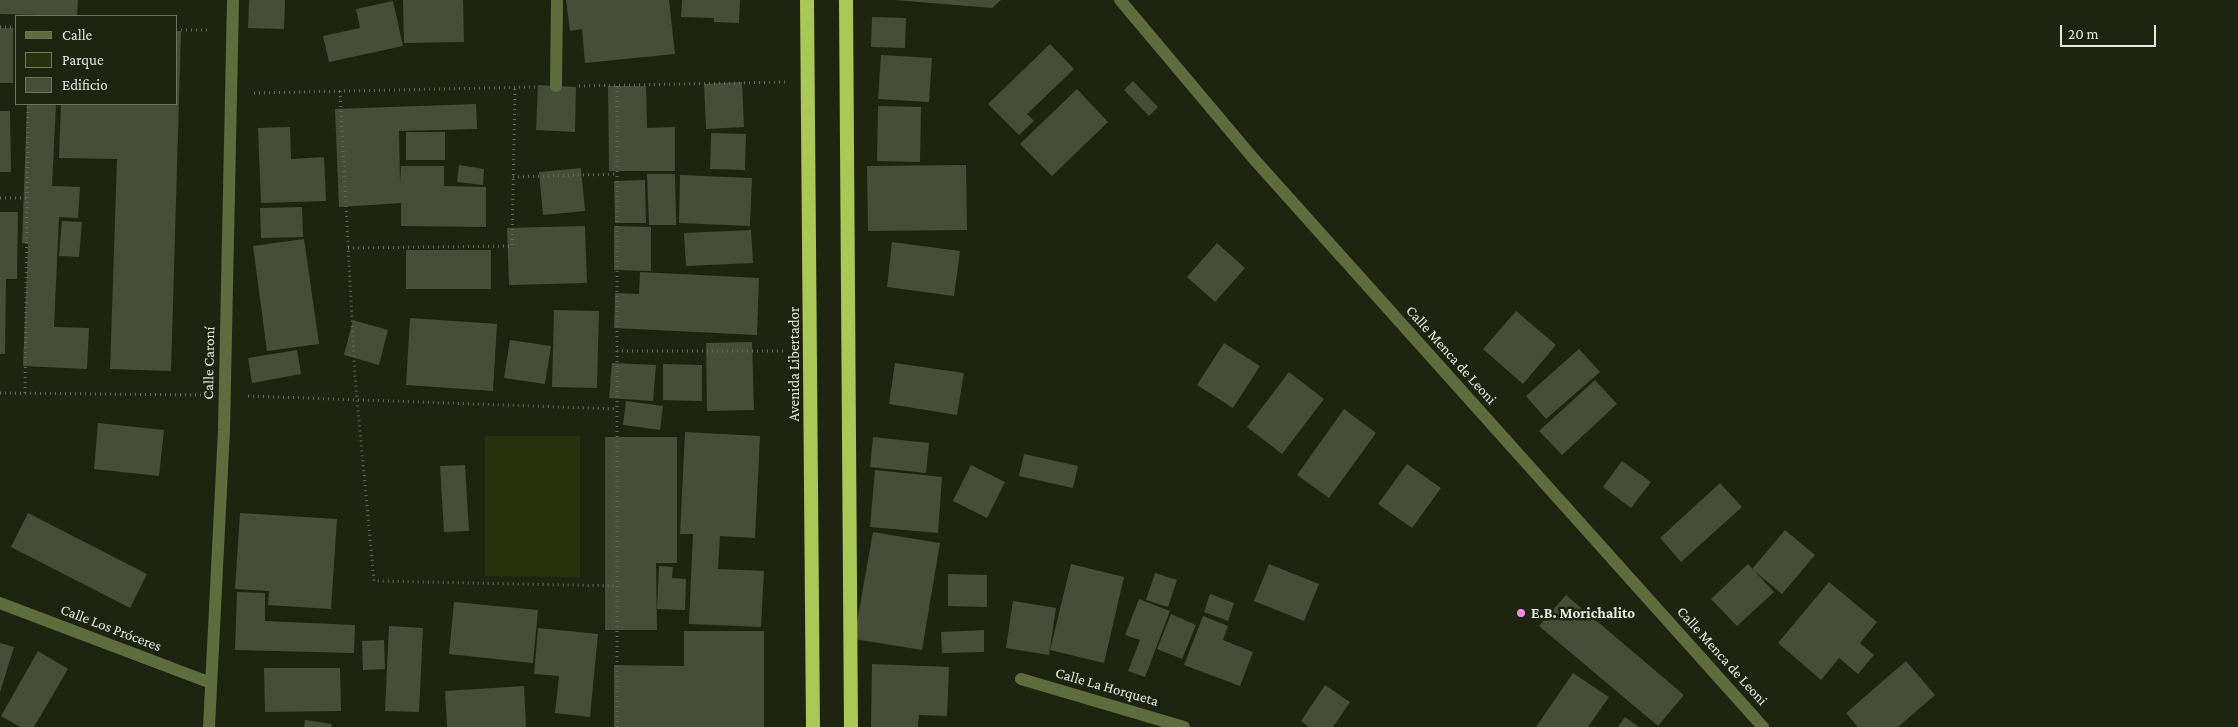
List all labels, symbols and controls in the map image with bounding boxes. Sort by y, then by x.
legend [15,15,178,105]
scale bar [2063,15,2159,47]
text: 20 m [2068,26,2099,42]
text: Calle [62,27,92,43]
text: Parque [62,52,103,68]
text: Edificio [62,77,108,93]
street label: Calle Menca de Leoni [1402,302,1500,408]
street label: Avenida Libertador [785,307,803,421]
street label: Calle Caroní [199,326,219,400]
street label: Calle Los Próceres [58,600,164,656]
street label: Calle Menca de Leoni [1673,603,1771,709]
place label: E.B. Morichalito [1531,604,1635,622]
marker: E.B. Morichalito [1515,607,1527,619]
street label: Calle La Horqueta [1053,664,1161,710]

